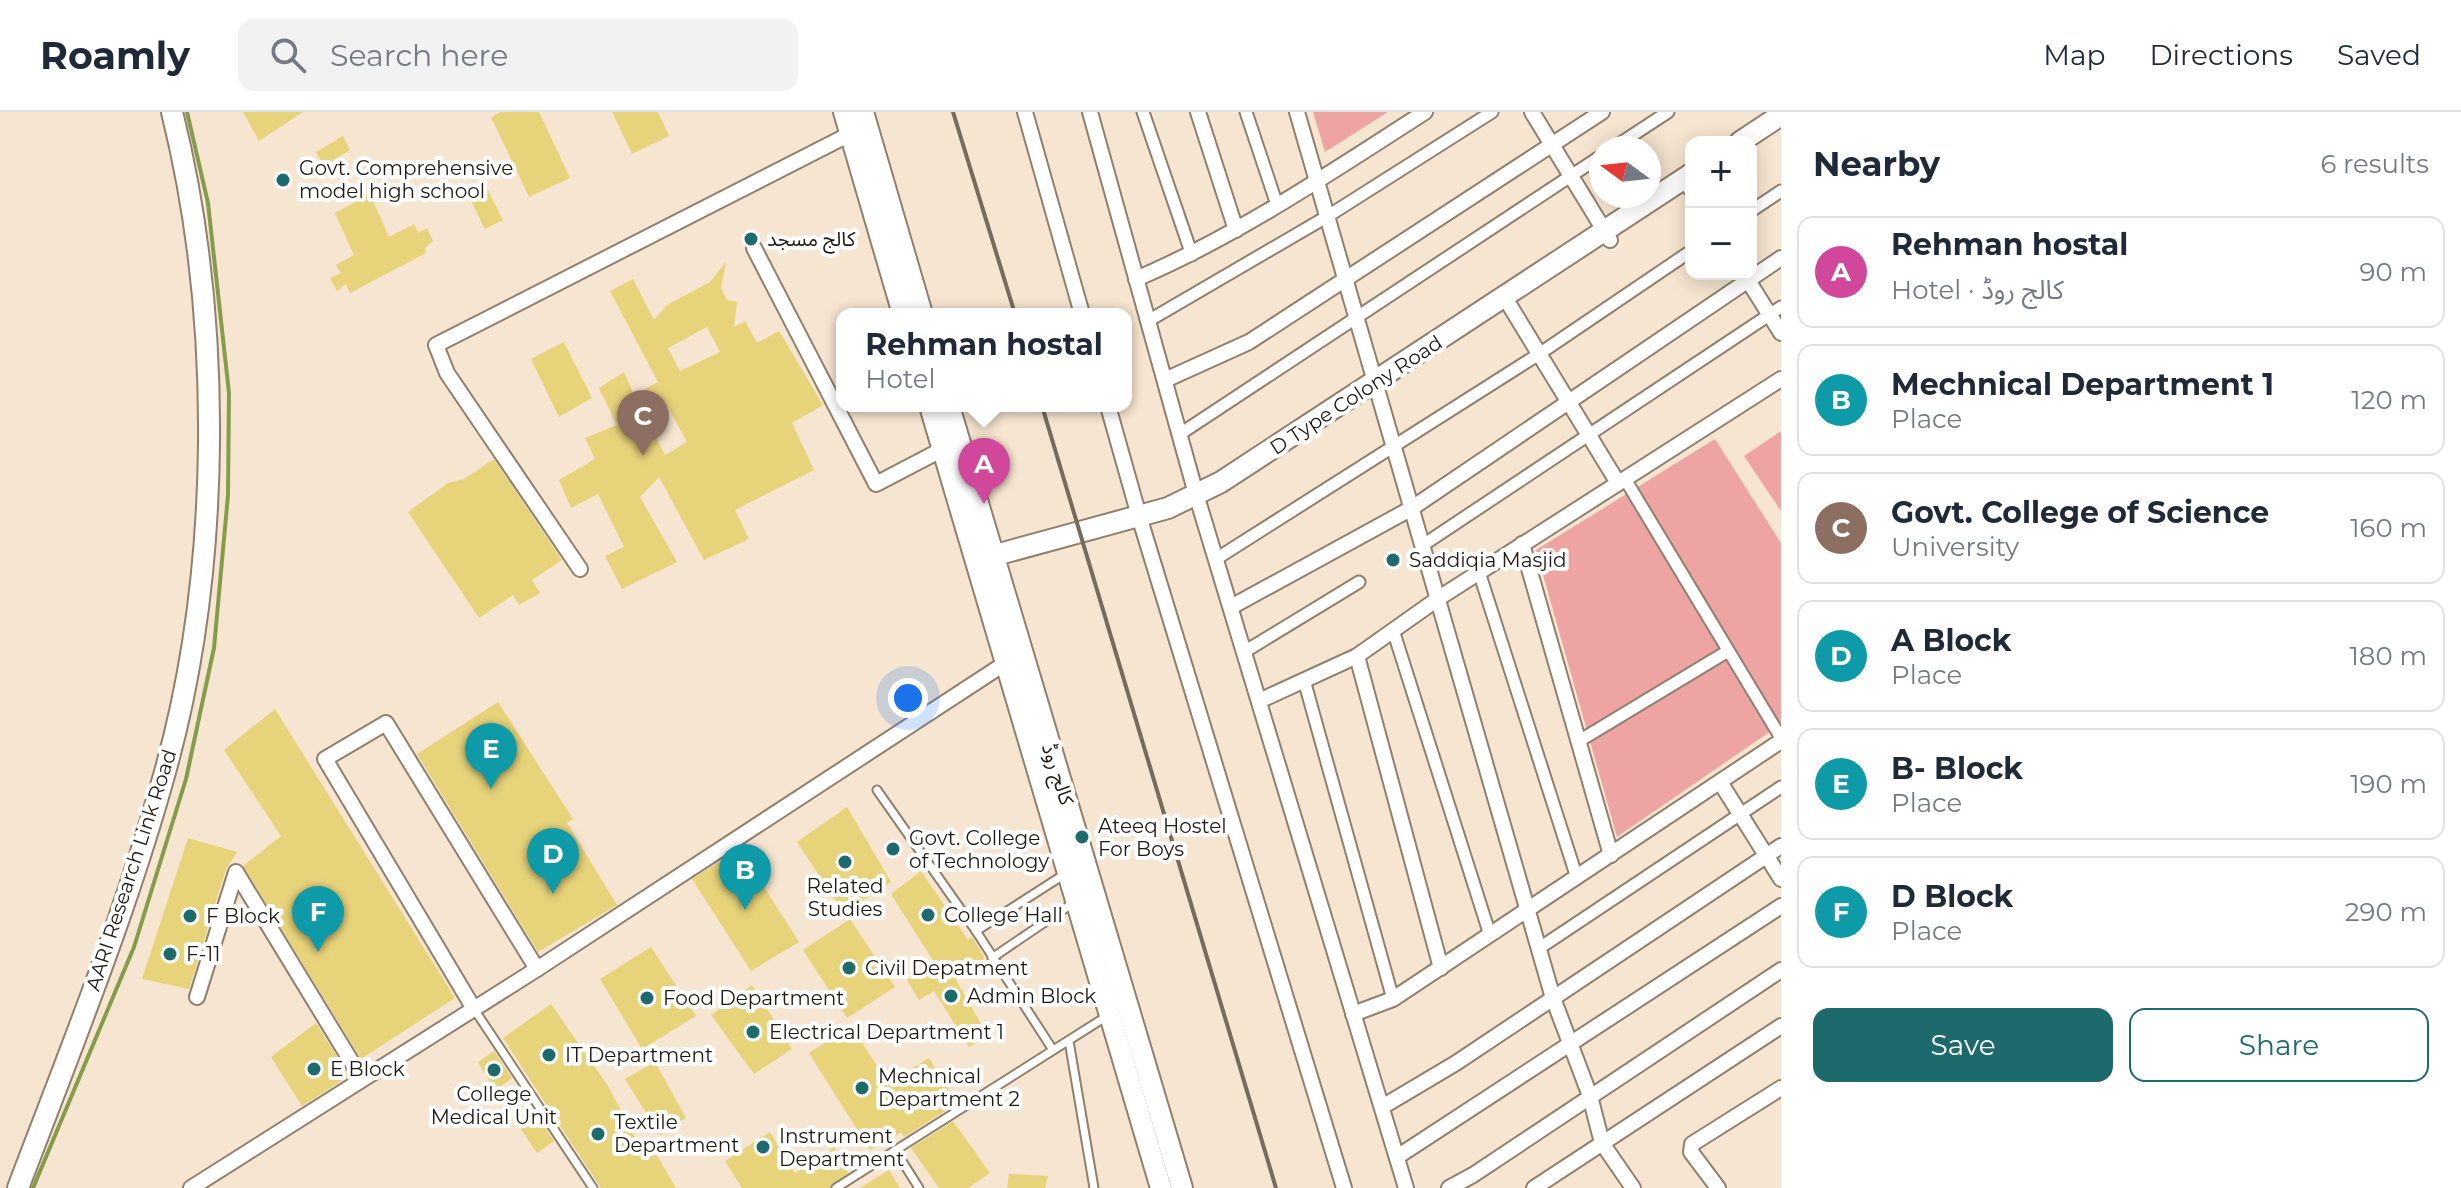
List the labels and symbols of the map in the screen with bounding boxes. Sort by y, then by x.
north arrow [1589,136,1661,208]
place label: Govt. Comprehensive model high school [299,156,513,203]
marker: Govt. Comprehensive model high school [274,171,292,189]
place label: کالج مسجد [767,227,856,254]
marker: کالج مسجد [742,230,760,248]
street label: D Type Colony Road [1265,330,1447,460]
pin: C [617,390,669,456]
pin: A [958,438,1010,504]
place label: Saddiqia Masjid [1409,548,1567,572]
marker: Saddiqia Masjid [1384,551,1402,569]
your location [888,678,928,718]
pin: E [465,723,517,789]
street label: کالج روڈ [1034,740,1079,809]
street label: AARI Research Link Road [81,746,181,994]
place label: Ateeq Hostel For Boys [1098,814,1227,861]
place label: Govt. College of Technology [909,826,1049,873]
pin: D [527,828,579,894]
marker: Ateeq Hostel For Boys [1073,828,1091,846]
marker: Govt. College of Technology [884,840,902,858]
pin: B [719,844,771,910]
marker: Related Studies [836,853,854,871]
place label: Related Studies [806,874,884,921]
pin: F [292,886,344,952]
place label: College Hall [944,903,1063,927]
place label: F Block [206,904,280,928]
marker: College Hall [919,906,937,924]
marker: F Block [181,907,199,925]
place label: F-11 [186,942,220,966]
marker: F-11 [161,945,179,963]
place label: Civil Depatment [865,956,1028,980]
marker: Civil Depatment [840,959,858,977]
place label: Admin Block [967,984,1096,1008]
place label: Food Department [663,986,844,1010]
marker: Admin Block [942,987,960,1005]
marker: Food Department [638,989,656,1007]
place label: Electrical Department 1 [769,1020,1004,1044]
marker: Electrical Department 1 [744,1023,762,1041]
place label: IT Department [565,1043,713,1067]
marker: IT Department [540,1046,558,1064]
place label: E Block [330,1057,405,1081]
marker: E Block [305,1060,323,1078]
marker: College Medical Unit [485,1061,503,1079]
place label: Mechnical Department 2 [878,1064,1020,1111]
marker: Mechnical Department 2 [853,1079,871,1097]
place label: College Medical Unit [431,1082,557,1129]
place label: Textile Department [614,1110,739,1157]
place label: Instrument Department [779,1124,904,1171]
marker: Textile Department [589,1125,607,1143]
marker: Instrument Department [754,1138,772,1156]

